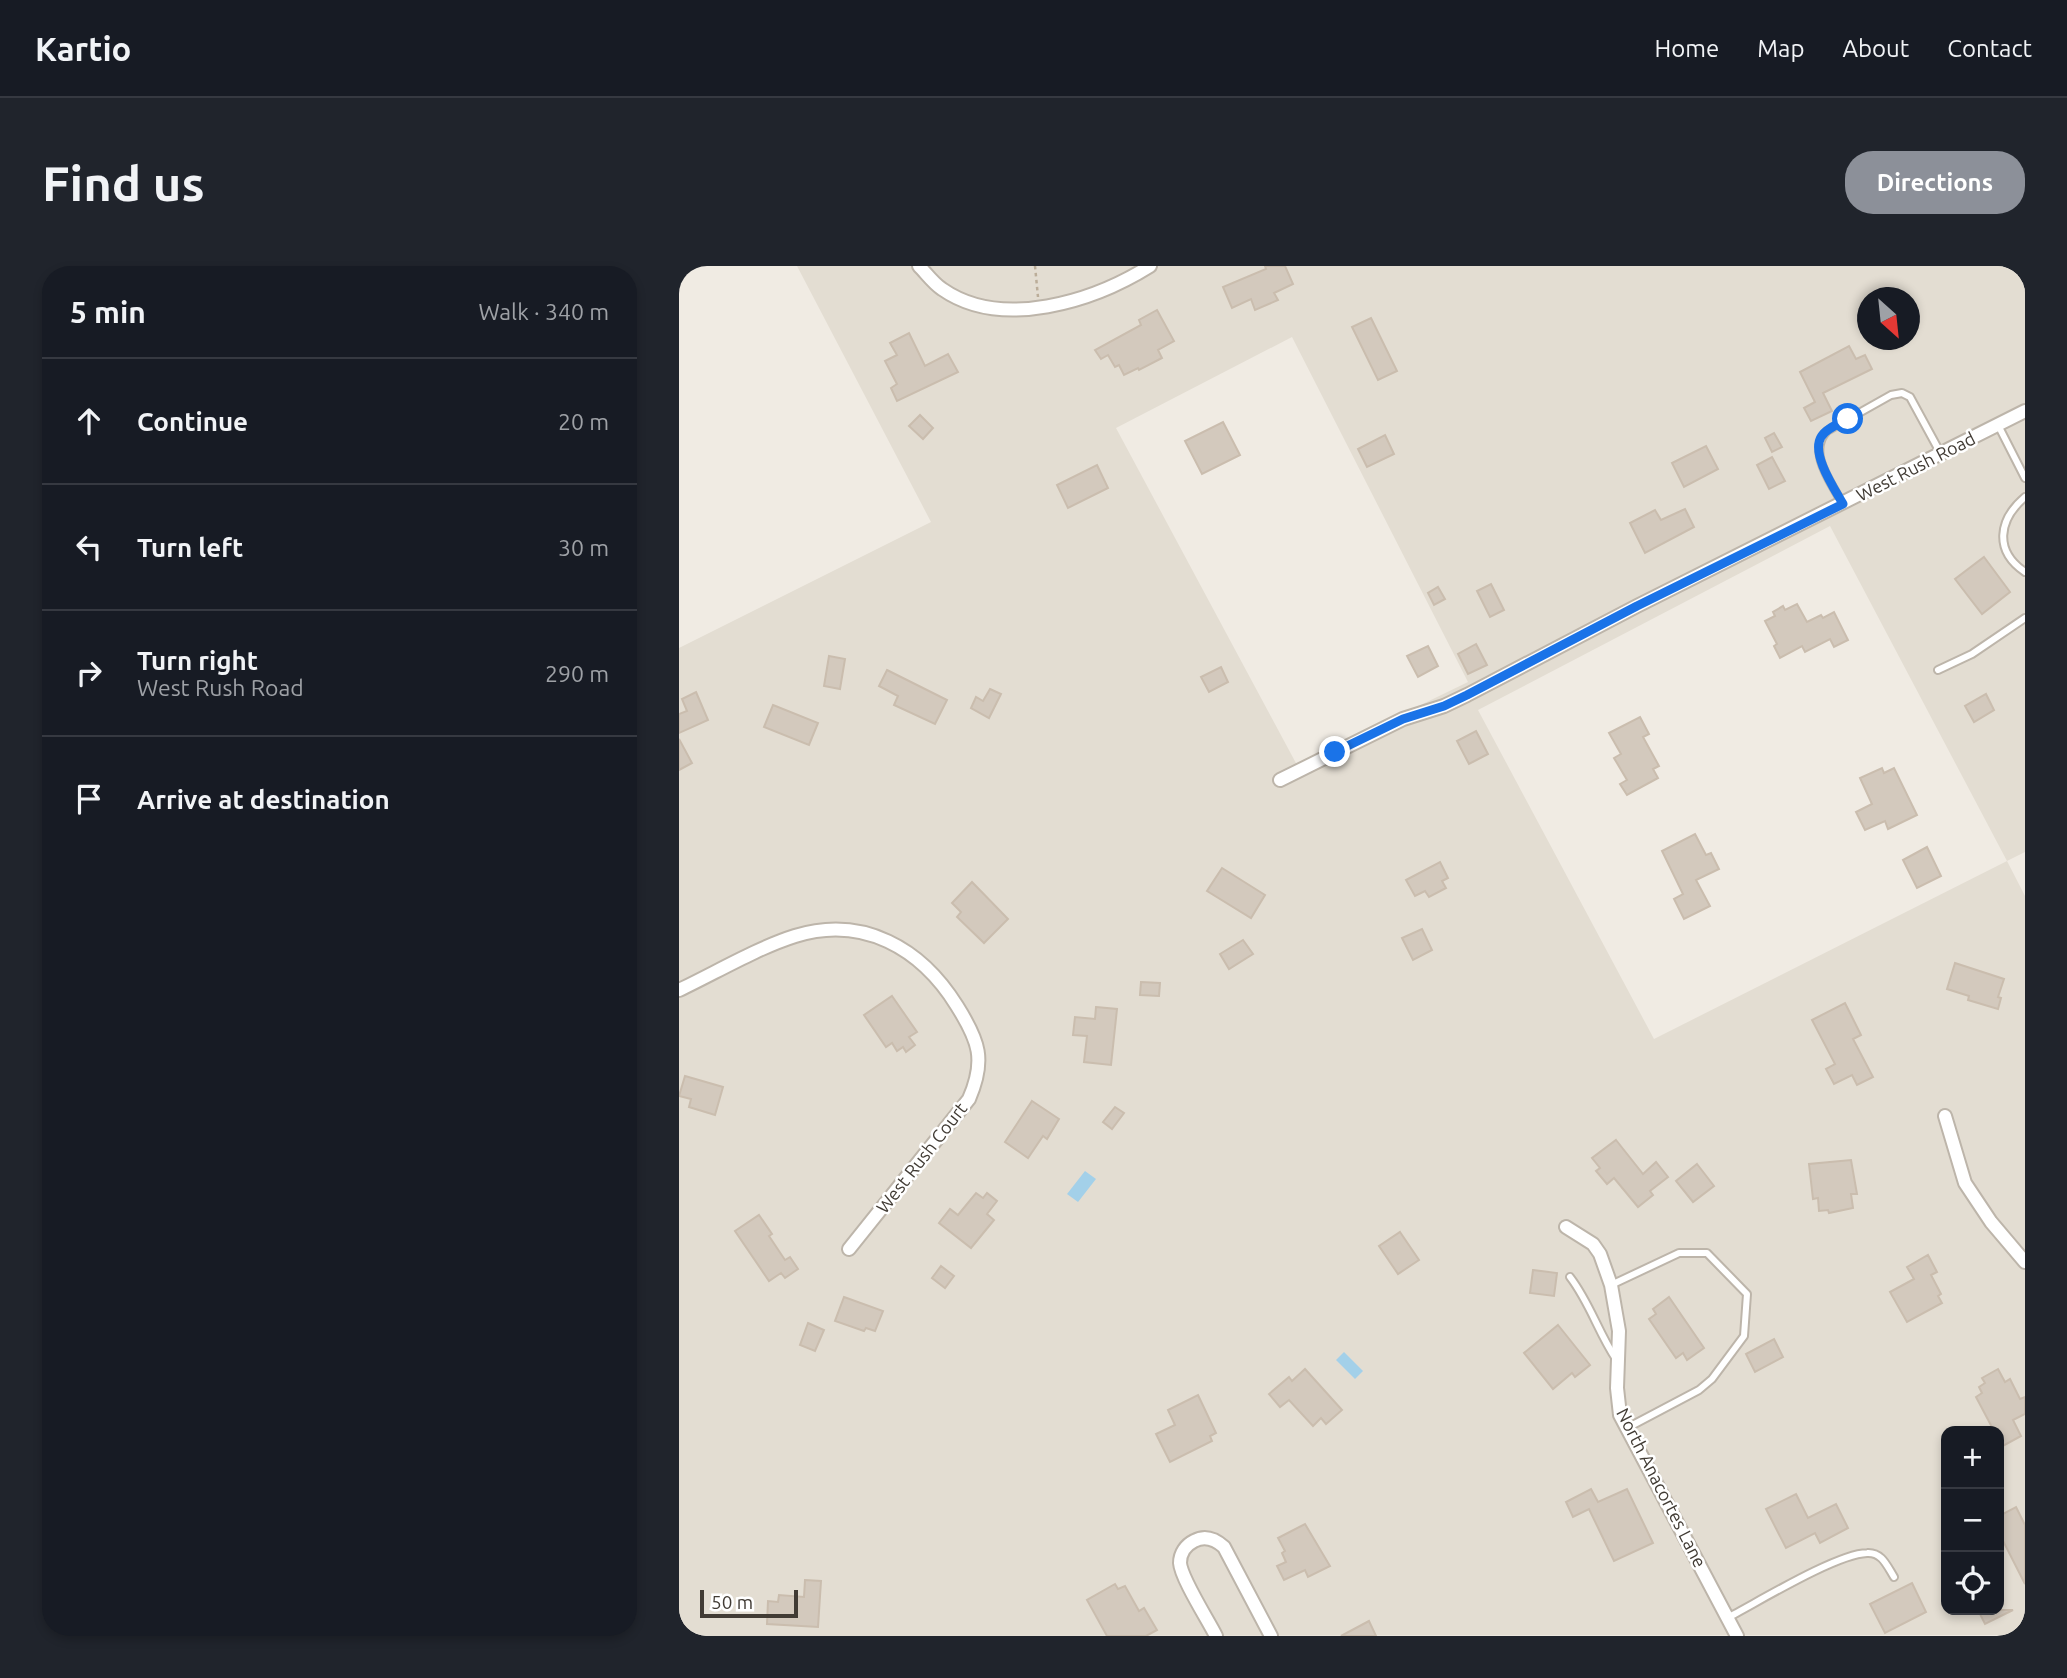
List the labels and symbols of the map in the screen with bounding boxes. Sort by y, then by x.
north arrow [1857,287,1920,350]
route start [1832,403,1863,434]
street label: West Rush Road [1853,428,1978,505]
route end [1319,736,1350,767]
street label: West Rush Court [872,1098,971,1217]
street label: North Anacortes Lane [1613,1405,1711,1571]
scale bar [700,1587,798,1619]

